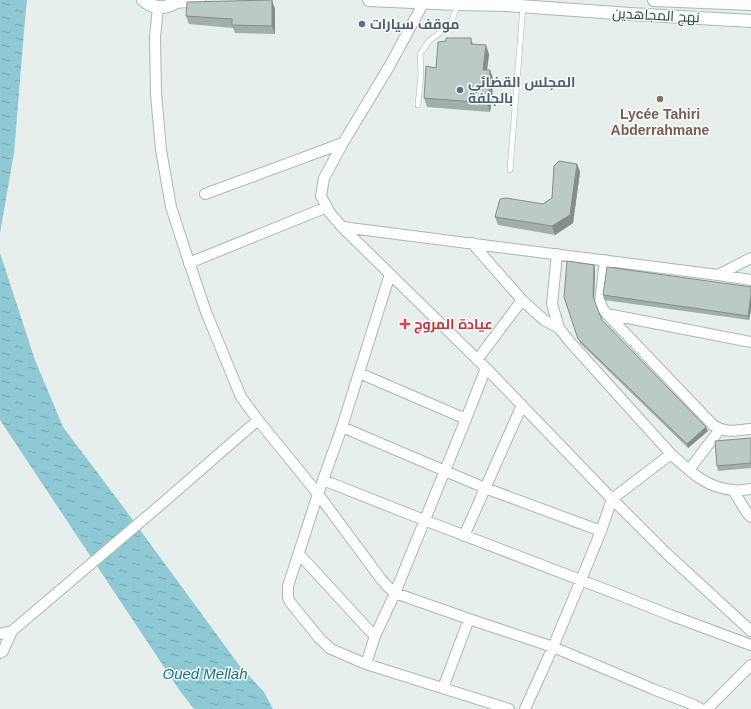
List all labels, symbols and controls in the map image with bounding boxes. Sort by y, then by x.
street label: نهج المجاهدين [612,5,700,26]
place label: موقف سيارات [370,16,460,33]
marker: موقف سيارات [357,19,367,29]
place label: المجلس القضائي بالجلفة [468,74,575,106]
marker: المجلس القضائي بالجلفة [455,85,465,95]
marker: Lycée Tahiri Abderrahmane [655,94,665,104]
place label: Lycée Tahiri Abderrahmane [611,106,710,138]
place label: عيادة المروج [414,316,493,334]
marker: عيادة المروج [399,318,411,330]
water label: Oued Mellah [162,665,248,682]

